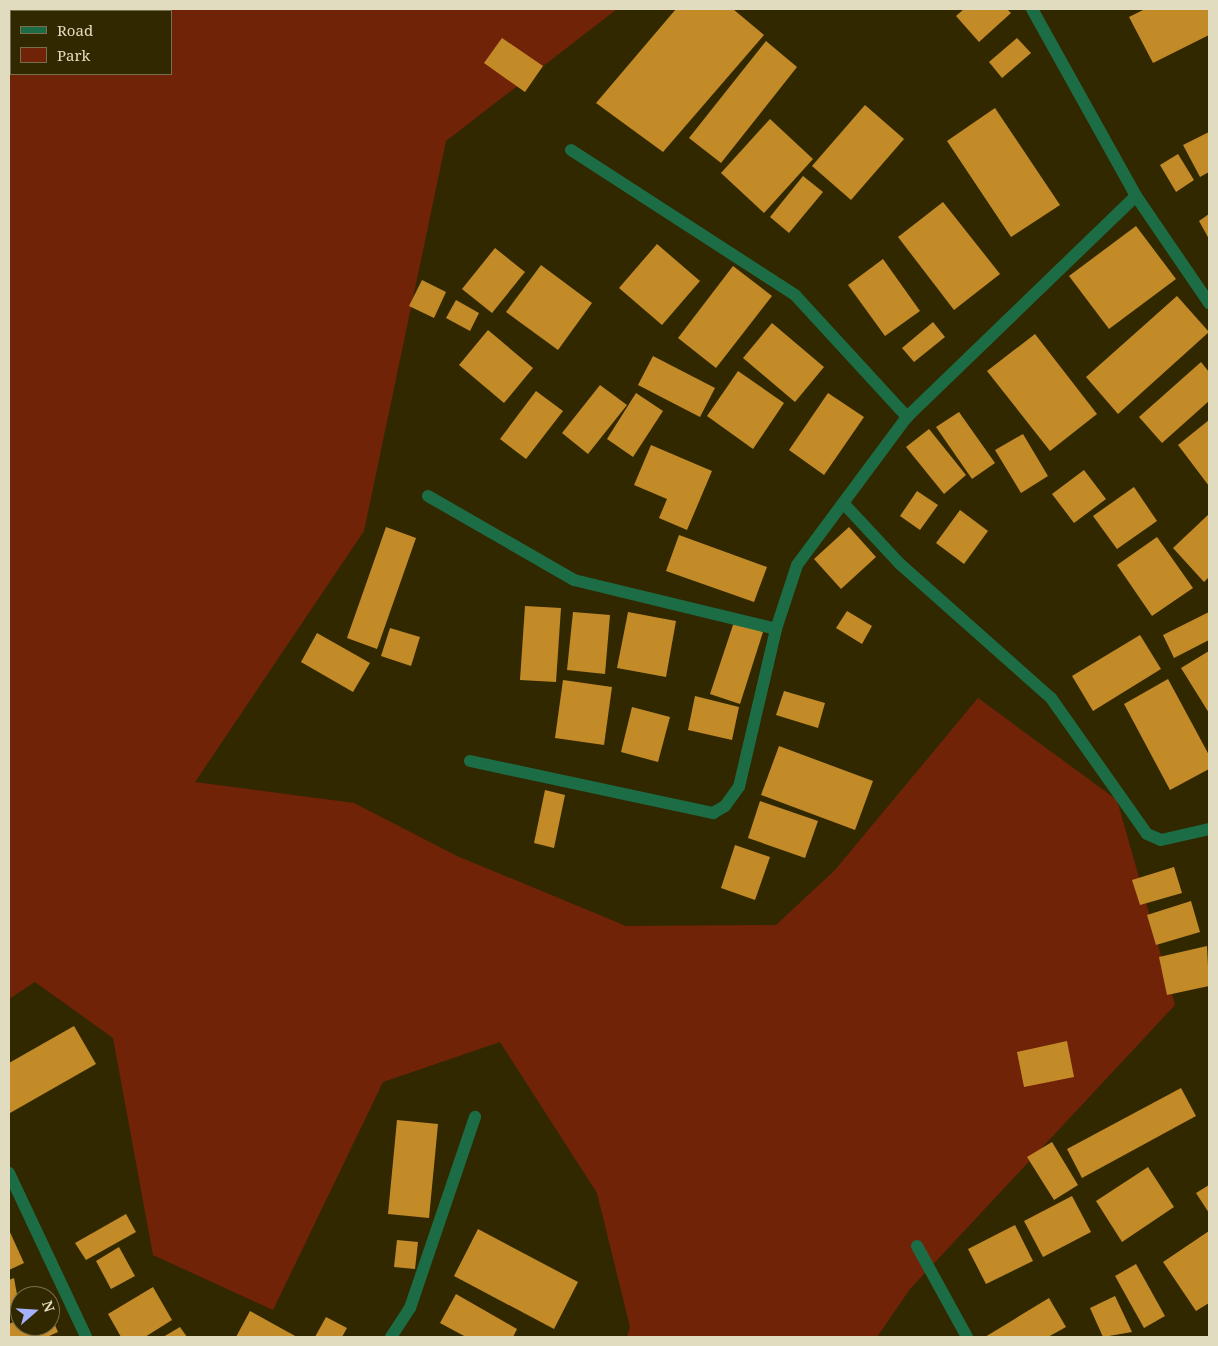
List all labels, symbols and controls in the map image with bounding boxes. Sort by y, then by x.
legend [10,10,172,75]
text: Road [57,20,93,40]
text: Park [57,45,90,65]
north arrow [10,1286,60,1336]
text: N [38,1298,59,1315]

